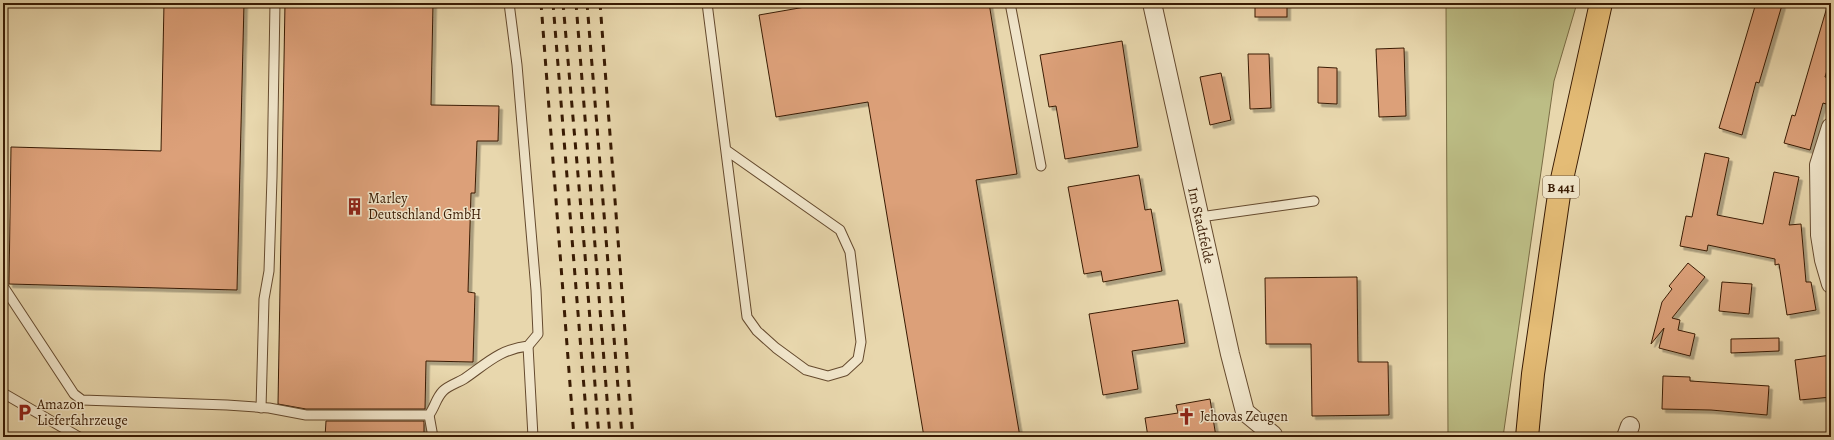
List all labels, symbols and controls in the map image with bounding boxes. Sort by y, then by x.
road number: B 441 [1543,176,1579,198]
street label: Im Stadtfelde [1184,185,1219,266]
place label: Marley Deutschland GmbH [368,189,481,224]
building icon: Marley Deutschland GmbH [345,196,365,216]
place label: Amazon Lieferfahrzeuge [36,395,128,430]
parking icon: Amazon Lieferfahrzeuge [14,402,34,422]
church icon: Jehovas Zeugen [1177,406,1197,426]
place label: Jehovas Zeugen [1200,407,1288,426]

